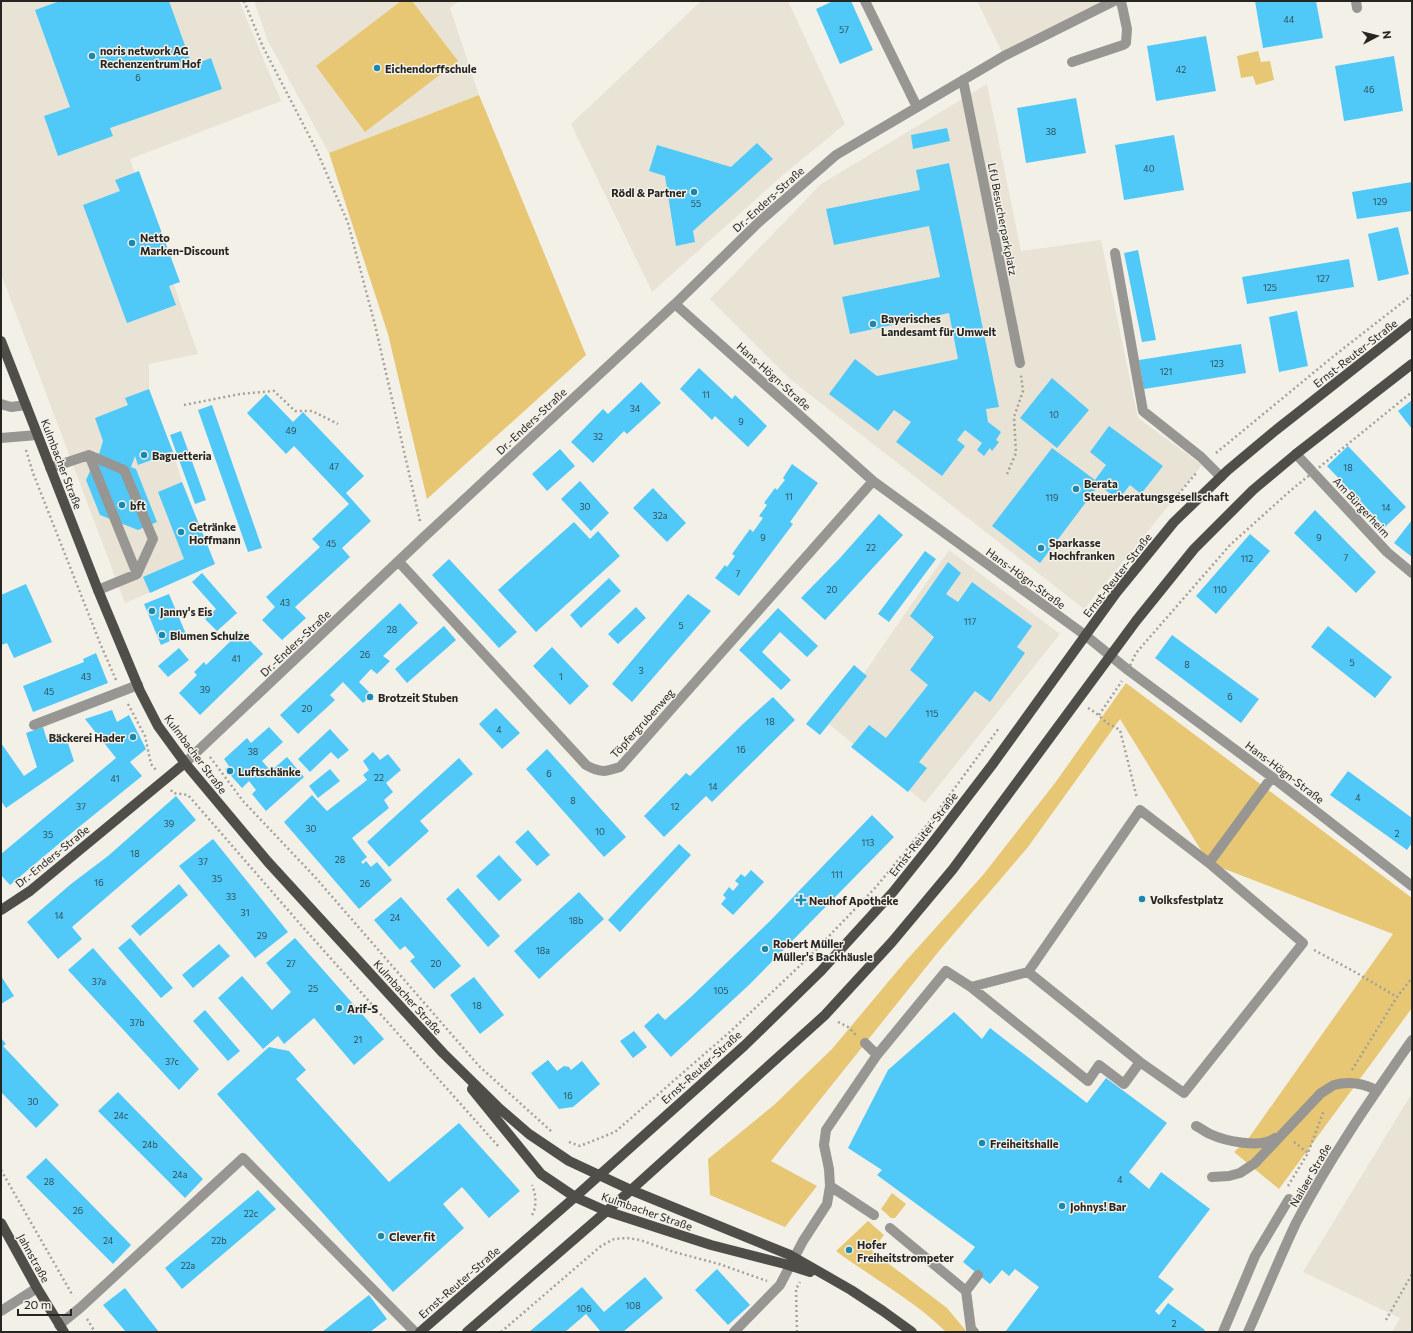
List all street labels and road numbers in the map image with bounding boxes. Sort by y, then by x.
street label: LfU Besucherparkplatz [986,162,1020,277]
street label: Dr.-Enders-Straße [730,163,806,234]
street label: Ernst-Reuter-Straße [1310,316,1400,390]
street label: Hans-Högn-Straße [734,339,814,413]
street label: Dr.-Enders-Straße [493,385,569,457]
street label: Kulmbacher Straße [39,417,85,511]
street label: Am Bürgerheim [1331,474,1393,540]
street label: Ernst-Reuter-Straße [1080,530,1154,620]
street label: Hans-Högn-Straße [984,545,1068,611]
street label: Dr.-Enders-Straße [257,607,333,679]
street label: Töpfergrubenweg [607,686,677,760]
street label: Kulmbacher Straße [162,712,230,796]
street label: Hans-Högn-Straße [1243,738,1327,806]
street label: Ernst-Reuter-Straße [886,789,960,879]
street label: Dr.-Enders-Straße [12,822,92,890]
street label: Kulmbacher Straße [371,957,445,1037]
street label: Ernst-Reuter-Straße [658,1028,744,1106]
street label: Nailaer Straße [1287,1141,1333,1209]
street label: Kulmbacher Straße [600,1189,694,1233]
street label: Jahnstraße [14,1231,53,1285]
street label: Ernst-Reuter-Straße [416,1243,502,1321]

